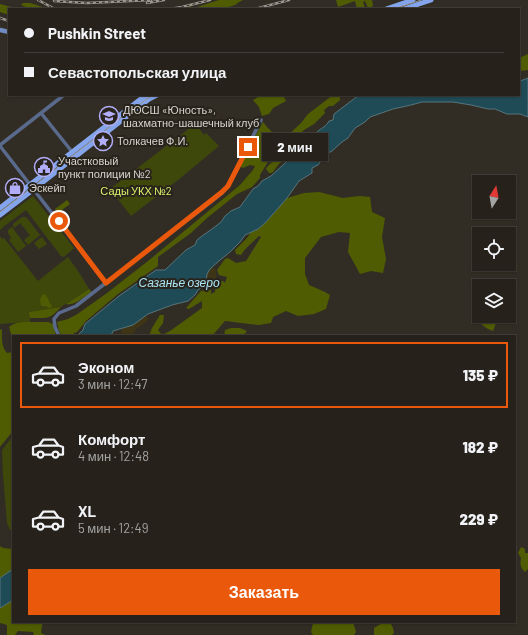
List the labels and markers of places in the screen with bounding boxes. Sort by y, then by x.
place label: ДЮСШ «Юность», шахматно-шашечный клуб [123,103,259,129]
school or university icon: ДЮСШ «Юность», шахматно-шашечный клуб [98,105,120,127]
place icon: Толкачев Ф.И. [92,130,114,152]
place label: Толкачев Ф.И. [117,134,188,147]
place label: Участковый пункт полиции №2 [58,154,151,180]
public building icon: Участковый пункт полиции №2 [33,156,55,178]
shop icon: Эскейп [4,177,26,199]
place label: Эскейп [29,181,66,194]

